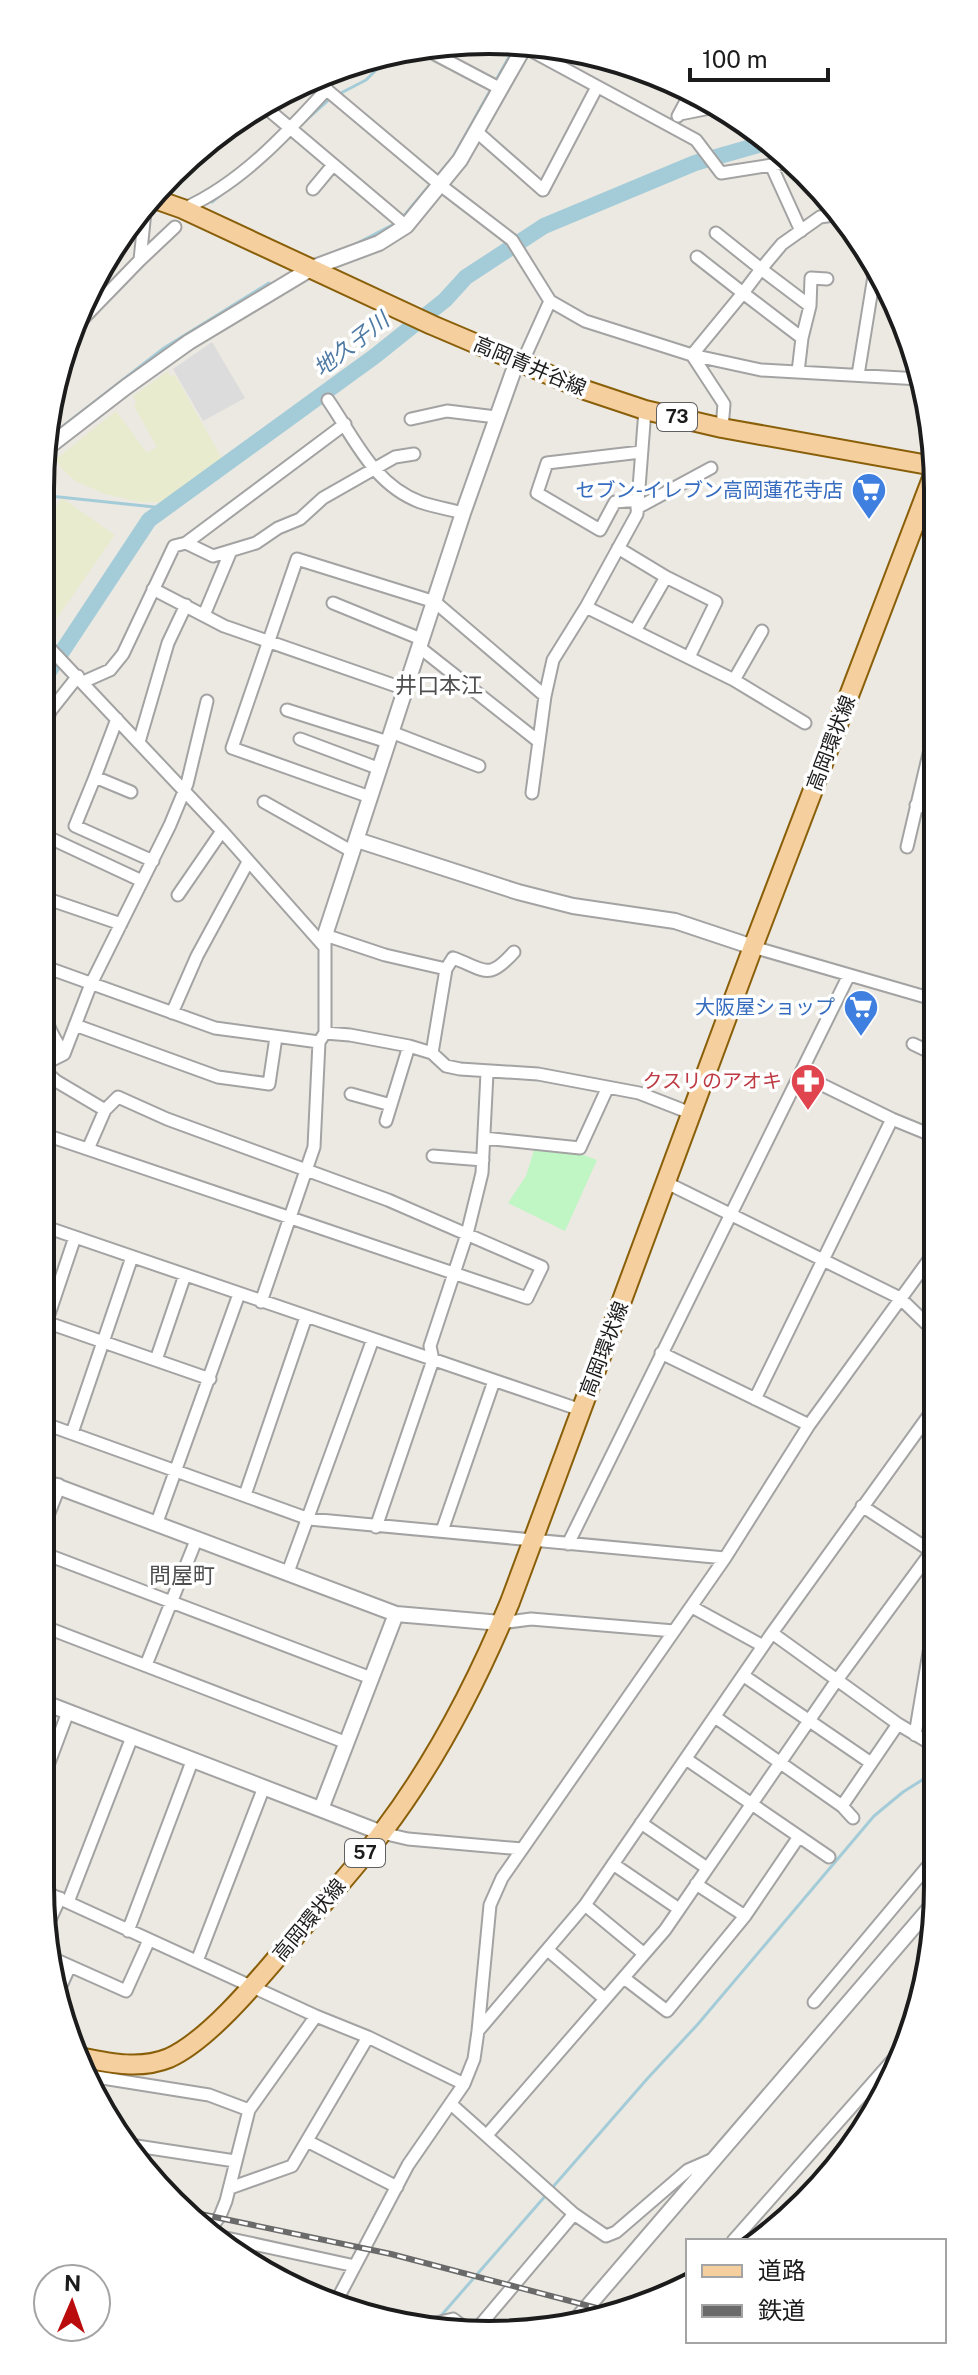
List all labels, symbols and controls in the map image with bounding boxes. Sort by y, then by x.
scale bar [690,32,828,82]
text: 100 m [702,45,768,73]
water label: 地久子川 [308,305,395,381]
street label: 高岡青井谷線 [470,332,590,400]
road number: 73 [657,403,697,431]
supermarket icon: セブン-イレブン高岡蓮花寺店 [850,471,888,521]
place label: セブン-イレブン高岡蓮花寺店 [575,478,843,502]
district label: 井口本江 [395,672,483,698]
street label: 高岡環状線 [802,692,860,794]
supermarket icon: 大阪屋ショップ [842,988,880,1038]
place label: 大阪屋ショップ [695,995,835,1019]
pharmacy icon: クスリのアオキ [789,1062,827,1112]
place label: クスリのアオキ [643,1069,782,1093]
street label: 高岡環状線 [575,1298,633,1400]
district label: 問屋町 [149,1562,215,1588]
road number: 57 [345,1839,385,1867]
street label: 高岡環状線 [268,1874,350,1966]
legend [686,2239,946,2343]
text: 道路 [758,2256,806,2284]
north arrow [32,2263,112,2343]
text: N [64,2270,82,2296]
text: 鉄道 [758,2296,806,2324]

